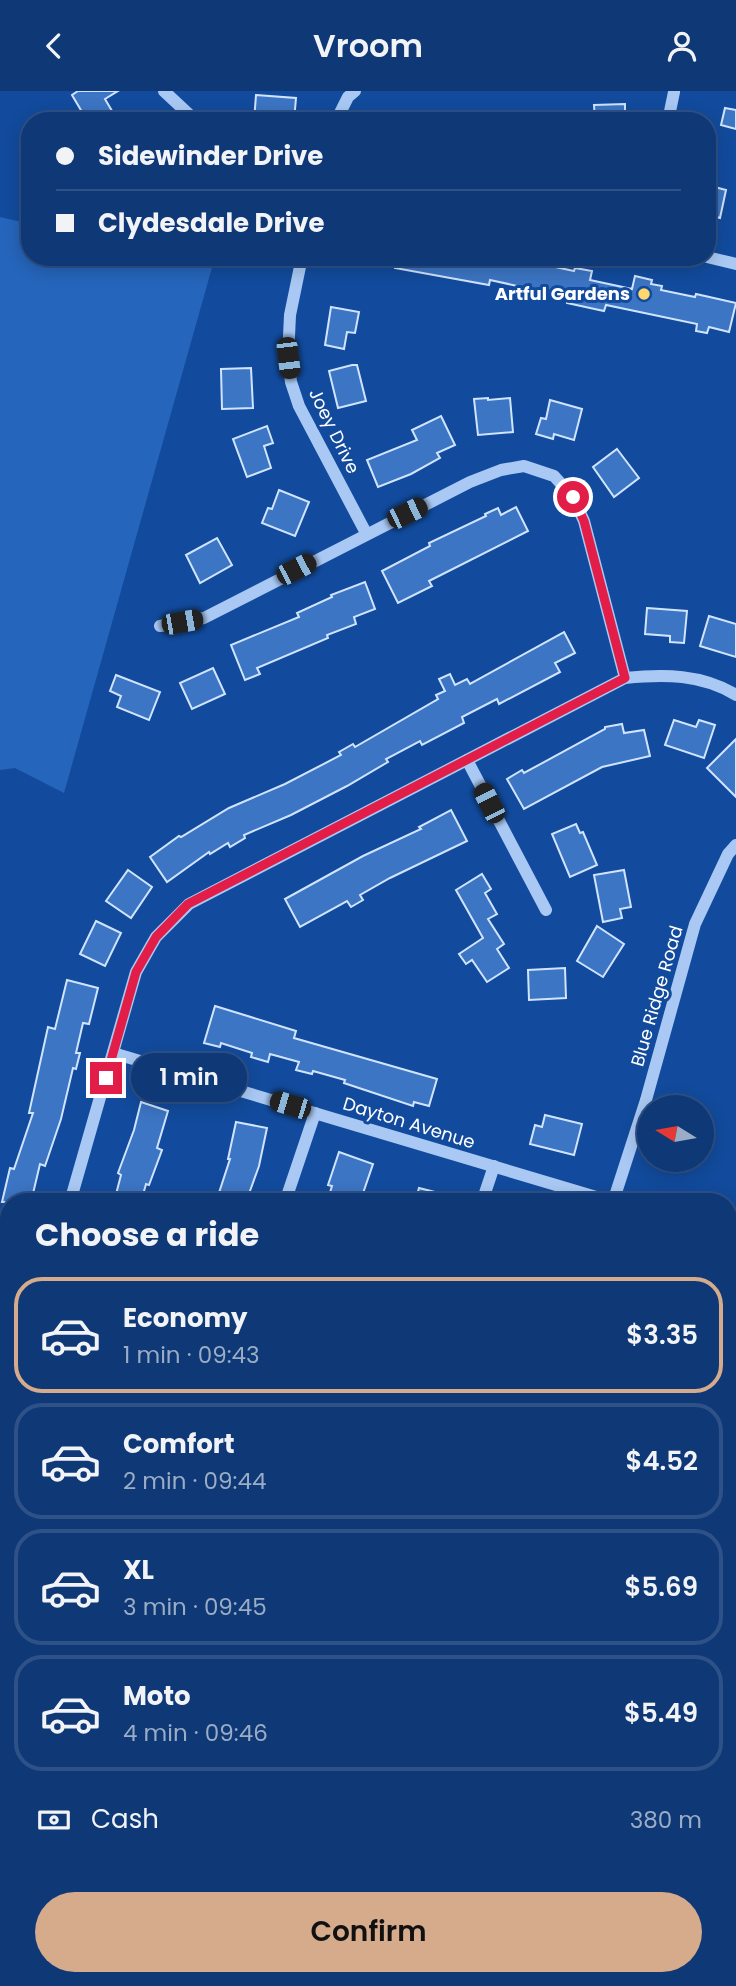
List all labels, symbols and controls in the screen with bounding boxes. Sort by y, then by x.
text: Vroom [313,23,423,68]
icon: back [35,27,73,65]
icon: person [663,27,701,65]
text: Sidewinder Drive [98,138,323,174]
text: Clydesdale Drive [98,205,325,241]
place label: Artful Gardens [495,281,630,306]
marker: Artful Gardens [636,286,652,302]
car [276,336,301,380]
street label: Joey Drive [303,384,366,478]
route start [557,481,589,513]
car [384,494,431,532]
car [273,550,320,588]
car [160,608,205,636]
car [471,780,508,826]
street label: Blue Ridge Road [624,923,689,1069]
callout: 1 min [130,1053,246,1103]
text: 1 min [159,1061,219,1093]
route end [90,1062,122,1094]
car [267,1089,314,1121]
street label: Dayton Avenue [340,1091,478,1155]
north arrow [637,1095,714,1173]
map controls [637,1095,714,1172]
text: Choose a ride [35,1212,259,1257]
text: Economy [123,1300,247,1336]
icon: car [39,1304,102,1367]
text: $3.35 [626,1317,698,1353]
text: 1 min · 09:43 [123,1339,260,1371]
text: Comfort [123,1426,235,1462]
icon: car [39,1430,102,1493]
text: $4.52 [625,1443,698,1479]
text: 2 min · 09:44 [123,1465,266,1497]
text: XL [123,1552,154,1588]
icon: car [39,1556,102,1619]
text: $5.69 [625,1569,698,1605]
text: 3 min · 09:45 [123,1591,267,1623]
text: Moto [123,1678,191,1714]
icon: car [39,1682,102,1745]
text: $5.49 [624,1695,698,1731]
text: 4 min · 09:46 [123,1717,268,1749]
icon: cash [35,1801,73,1839]
text: Cash [91,1801,159,1837]
text: 380 m [630,1804,702,1836]
button: Confirm [35,1892,702,1972]

